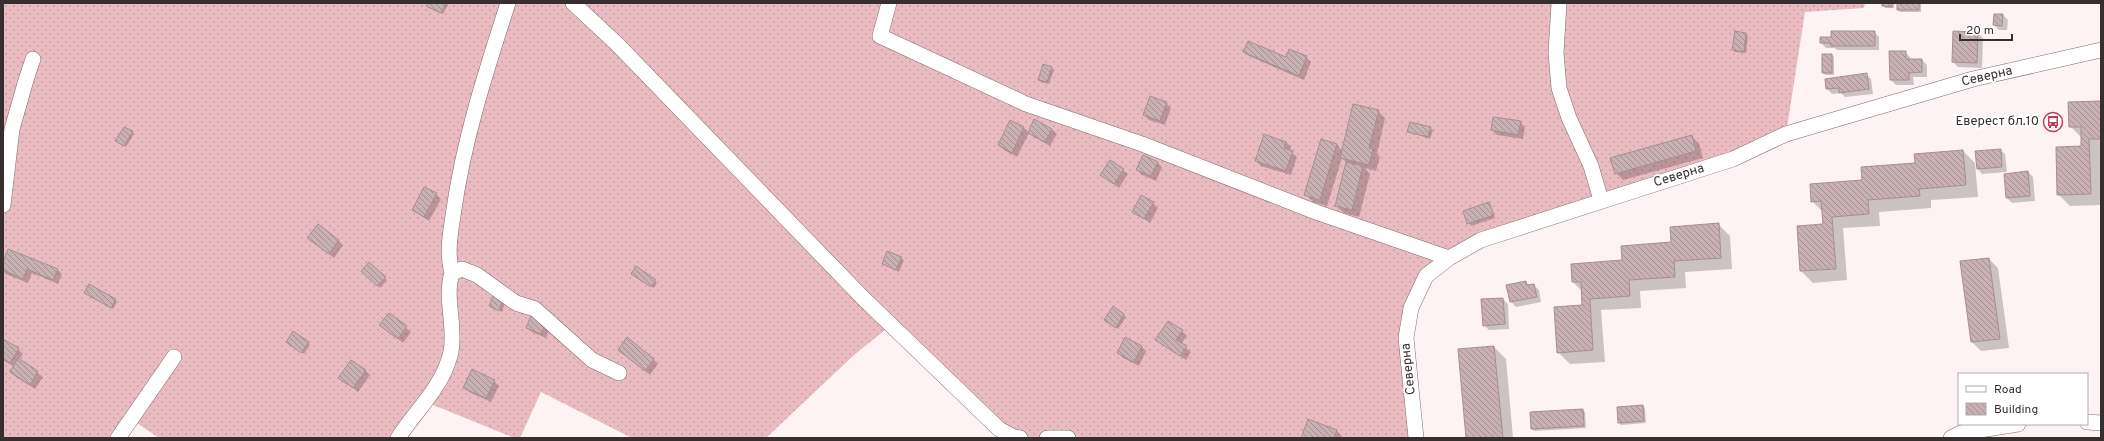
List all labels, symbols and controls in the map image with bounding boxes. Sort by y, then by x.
scale bar [1960,16,2012,42]
text: 20 m [1966,23,1994,39]
street label: Северна [1960,63,2014,91]
bus stop icon: Еверест бл.10 [2042,111,2064,133]
place label: Еверест бл.10 [1955,114,2039,130]
street label: Северна [1652,161,1706,191]
street label: Северна [1398,342,1420,396]
legend [1958,373,2088,425]
text: Road [1994,382,2022,398]
text: Building [1994,402,2038,418]

